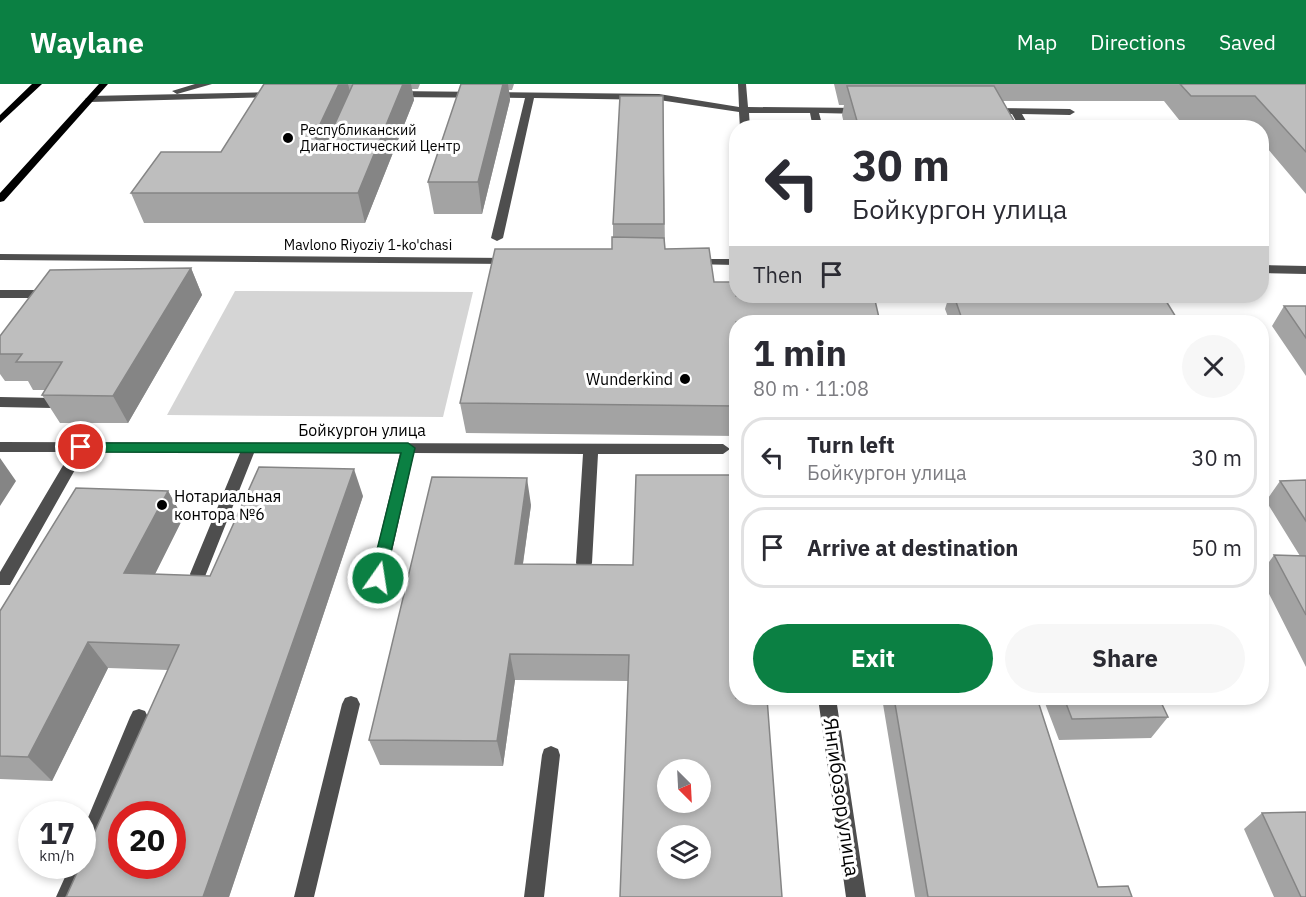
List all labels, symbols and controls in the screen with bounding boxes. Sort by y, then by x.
text: Waylane [30,24,144,61]
text: Map [1017,28,1057,56]
text: Directions [1090,28,1186,56]
text: Saved [1219,28,1276,56]
place label: Республиканский Диагностический Центр [300,121,461,155]
marker: Республиканский Диагностический Центр [281,131,295,145]
text: 30 m [852,138,950,193]
icon: left [753,144,831,222]
text: Бойкургон улица [852,191,1068,226]
street label: Mavlono Riyoziy 1-ko'chasi [284,236,452,254]
icon: arrive [815,258,848,291]
text: Then [753,260,803,289]
text: 1 min [753,329,847,376]
button: close [1182,335,1245,398]
place label: Wunderkind [586,369,673,389]
marker: Wunderkind [678,372,692,386]
text: 80 m · 11:08 [753,375,869,402]
street label: Бойкургон улица [298,420,426,440]
pin [55,421,106,472]
icon: arrive [64,430,97,463]
text: Turn left [807,430,895,459]
icon: left [756,441,789,474]
text: 30 m [1191,443,1242,472]
text: Бойкургон улица [807,459,967,486]
place label: Нотариальная контора №6 [174,486,281,524]
marker: Нотариальная контора №6 [155,498,169,512]
icon: arrive [756,531,789,564]
text: Arrive at destination [807,533,1018,562]
text: 50 m [1191,533,1242,562]
position arrow [346,546,410,610]
button: Exit [753,624,993,693]
button: Share [1005,624,1245,693]
street label: Янгибозор улица [817,716,867,879]
north arrow [657,759,711,813]
map controls [657,759,711,879]
speed limit sign: 20 [108,801,186,879]
text: 17 [39,813,75,852]
button: layers [657,825,711,879]
text: km/h [39,846,75,865]

